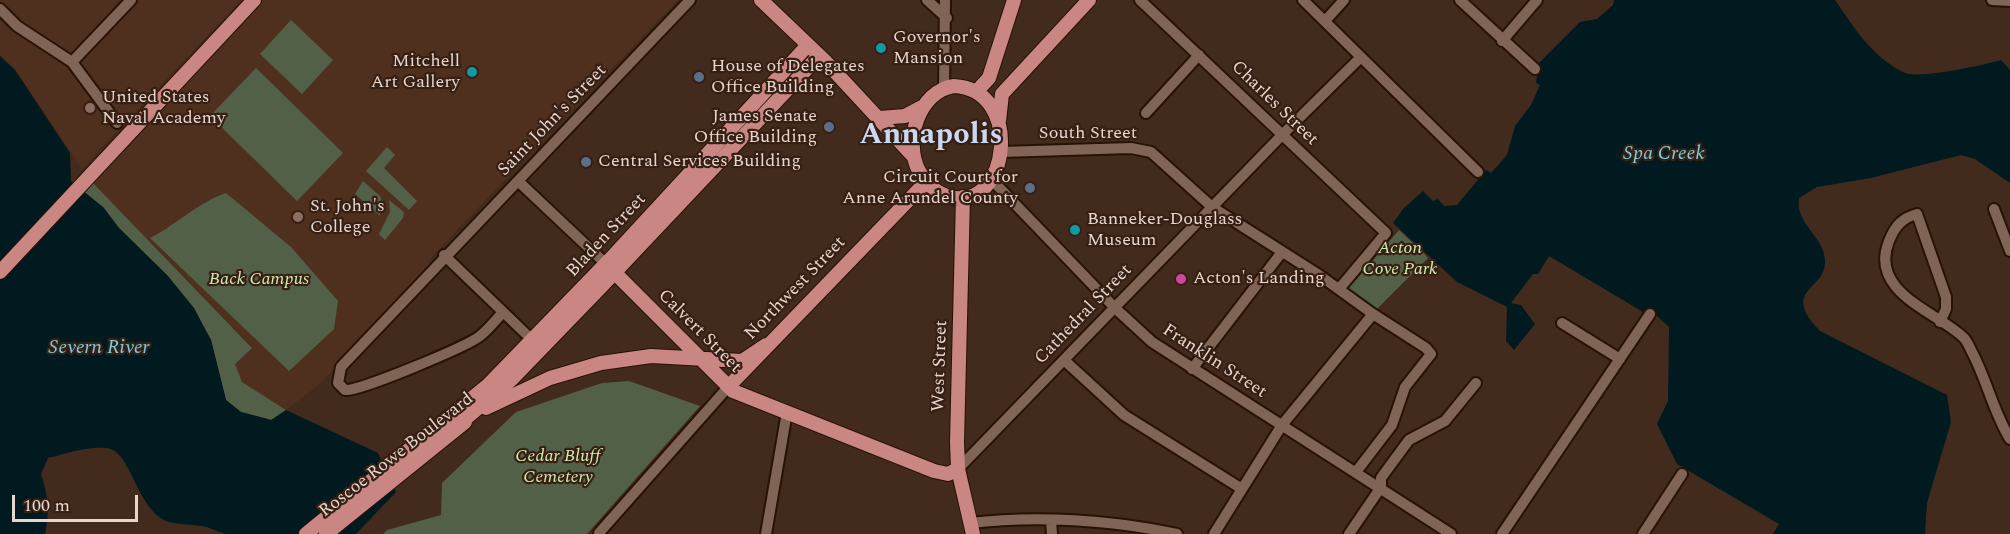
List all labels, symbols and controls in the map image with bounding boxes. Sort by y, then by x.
place label: Governor's Mansion [893,27,981,70]
marker: Governor's Mansion [874,41,888,55]
place label: Mitchell Art Gallery [371,51,460,94]
place label: House of Delegates Office Building [711,56,865,98]
street label: Charles Street [1226,57,1322,151]
street label: Saint John's Street [494,61,612,181]
marker: Mitchell Art Gallery [465,65,479,79]
marker: House of Delegates Office Building [692,70,706,84]
place label: United States Naval Academy [102,87,225,130]
marker: United States Naval Academy [83,101,97,115]
place label: James Senate Office Building [694,106,817,148]
district label: Annapolis [859,119,1003,155]
marker: James Senate Office Building [822,120,836,134]
street label: South Street [1039,123,1137,145]
water label: Spa Creek [1623,143,1705,167]
place label: Central Services Building [598,151,801,173]
marker: Central Services Building [579,155,593,169]
place label: Circuit Court for Anne Arundel County [842,167,1018,210]
marker: Circuit Court for Anne Arundel County [1023,181,1037,195]
street label: Bladen Street [563,190,651,282]
place label: St. John's College [310,196,385,238]
place label: Banneker-Douglass Museum [1087,209,1242,252]
marker: St. John's College [291,210,305,224]
marker: Banneker-Douglass Museum [1068,223,1082,237]
street label: Northwest Street [741,233,851,345]
park label: Acton Cove Park [1362,238,1438,280]
street label: Cathedral Street [1031,261,1137,369]
place label: Acton's Landing [1193,268,1325,290]
park label: Back Campus [209,269,309,291]
marker: Acton's Landing [1174,272,1188,286]
street label: Calvert Street [653,286,745,378]
street label: West Street [929,320,953,412]
street label: Franklin Street [1158,320,1270,404]
water label: Severn River [49,337,149,361]
street label: Roscoe Rowe Boulevard [316,389,478,523]
park label: Cedar Bluff Cemetery [515,446,601,488]
scale bar [15,483,141,521]
text: 100 m [23,492,70,519]

